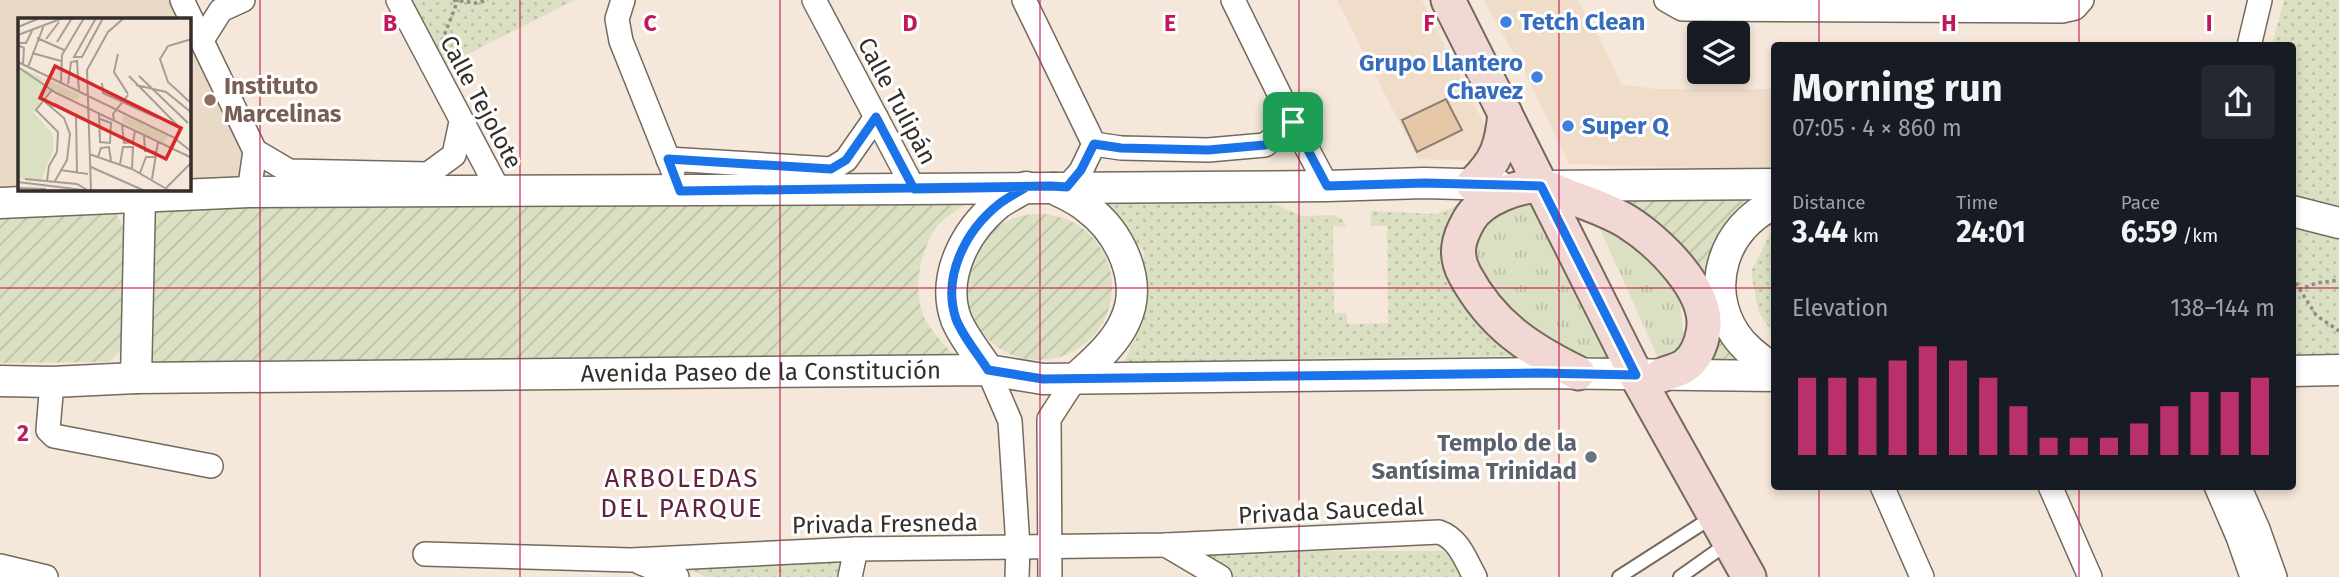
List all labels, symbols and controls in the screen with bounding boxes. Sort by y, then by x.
place label: Tetch Clean [1520,8,1645,36]
text: B [383,9,397,37]
text: C [643,9,657,37]
text: D [903,9,918,37]
text: E [1164,9,1176,37]
text: F [1423,9,1435,37]
text: H [1941,9,1957,37]
text: I [2206,9,2212,37]
marker: Tetch Clean [1498,14,1514,30]
inset map [18,18,191,191]
map controls [1687,21,1750,84]
button: layers [1687,21,1750,84]
street label: Calle Tejolote [434,31,528,173]
street label: Calle Tulipán [852,33,942,169]
place label: Grupo Llantero Chavez [1359,49,1523,105]
text: Morning run [1792,65,2003,111]
button: share [2201,65,2275,139]
marker: Grupo Llantero Chavez [1529,69,1545,85]
place label: Instituto Marcelinas [224,72,342,128]
marker: Instituto Marcelinas [202,92,218,108]
pin [1263,92,1323,152]
icon: arrive [1274,103,1312,141]
place label: Super Q [1582,112,1669,140]
text: 07:05 · 4 × 860 m [1792,114,1962,142]
marker: Super Q [1560,118,1576,134]
text: Distance [1792,191,1866,214]
text: Time [1956,191,1998,214]
text: Pace [2121,191,2160,214]
text: 3.44 [1792,214,1848,250]
text: 24:01 [1956,214,2026,250]
text: 6:59 [2121,214,2177,250]
text: km [1848,224,1879,247]
text: /km [2177,224,2218,247]
text: Elevation [1792,294,1888,322]
text: 138–144 m [2170,294,2275,322]
street label: Avenida Paseo de la Constitución [581,356,941,388]
text: 2 [17,419,29,447]
place label: Templo de la Santísima Trinidad [1372,429,1577,485]
marker: Templo de la Santísima Trinidad [1583,449,1599,465]
district label: ARBOLEDAS DEL PARQUE [600,463,764,524]
street label: Privada Saucedal [1237,492,1425,530]
street label: Privada Fresneda [792,508,978,540]

